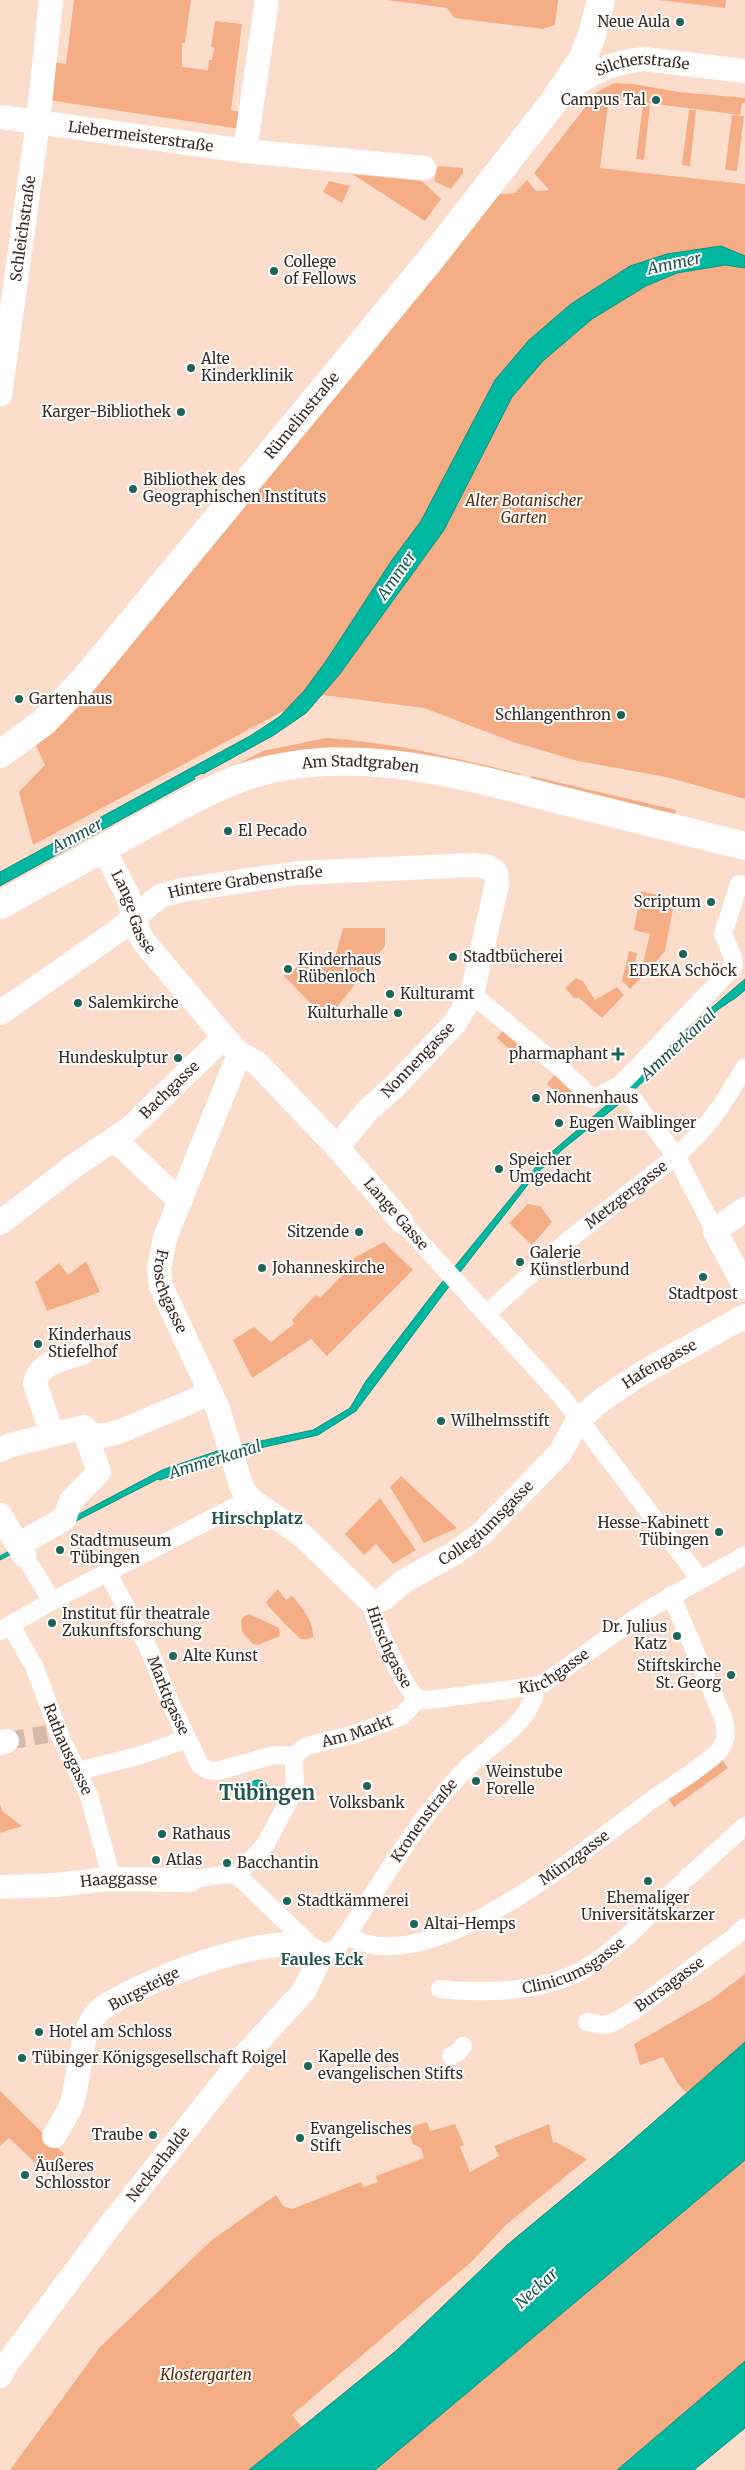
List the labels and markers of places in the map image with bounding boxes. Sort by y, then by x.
place label: Neue Aula [598,12,670,31]
marker: Neue Aula [674,16,686,28]
place label: Campus Tal [561,90,646,109]
marker: Campus Tal [650,94,662,106]
place label: College of Fellows [284,252,356,288]
marker: College of Fellows [268,265,280,277]
place label: Alte Kinderklinik [200,349,294,385]
marker: Alte Kinderklinik [185,362,197,374]
place label: Karger-Bibliothek [42,402,171,421]
marker: Karger-Bibliothek [175,406,187,418]
place label: Bibliothek des Geographischen Instituts [143,470,326,506]
marker: Bibliothek des Geographischen Instituts [127,483,139,495]
place label: Gartenhaus [29,689,112,708]
marker: Gartenhaus [13,693,25,705]
place label: Schlangenthron [495,705,611,724]
marker: Schlangenthron [615,709,627,721]
place label: El Pecado [238,821,307,840]
marker: El Pecado [222,825,234,837]
place label: Scriptum [634,892,701,911]
marker: Scriptum [705,896,717,908]
place label: Stadtbücherei [463,947,563,966]
marker: EDEKA Schöck [677,948,689,960]
place label: Kinderhaus Rübenloch [298,950,381,986]
marker: Stadtbücherei [447,951,459,963]
place label: EDEKA Schöck [629,961,737,980]
marker: Kinderhaus Rübenloch [282,963,294,975]
place label: Kulturamt [400,984,475,1003]
marker: Kulturamt [384,988,396,1000]
place label: Salemkirche [88,993,179,1012]
marker: Salemkirche [72,997,84,1009]
place label: Kulturhalle [307,1003,388,1022]
marker: Kulturhalle [392,1007,404,1019]
place label: pharmaphant [509,1044,608,1063]
place label: Hundeskulptur [58,1048,168,1067]
marker: pharmaphant [612,1048,624,1060]
marker: Hundeskulptur [172,1052,184,1064]
place label: Nonnenhaus [546,1088,638,1107]
marker: Nonnenhaus [530,1092,542,1104]
place label: Eugen Waiblinger [569,1113,697,1132]
marker: Eugen Waiblinger [553,1117,565,1129]
place label: Speicher Umgedacht [509,1150,592,1186]
marker: Speicher Umgedacht [493,1163,505,1175]
place label: Sitzende [287,1222,349,1241]
marker: Sitzende [353,1226,365,1238]
place label: Galerie Künstlerbund [530,1243,629,1279]
marker: Galerie Künstlerbund [514,1256,526,1268]
place label: Johanneskirche [271,1258,385,1277]
marker: Johanneskirche [256,1262,268,1274]
marker: Stadtpost [697,1271,709,1283]
place label: Stadtpost [668,1284,738,1303]
place label: Kinderhaus Stiefelhof [48,1325,131,1361]
marker: Kinderhaus Stiefelhof [32,1338,44,1350]
place label: Wilhelmsstift [450,1411,550,1430]
marker: Wilhelmsstift [435,1415,447,1427]
place label: Hesse-Kabinett Tübingen [598,1513,709,1549]
marker: Hesse-Kabinett Tübingen [713,1526,725,1538]
place label: Stadtmuseum Tübingen [70,1531,171,1567]
marker: Stadtmuseum Tübingen [54,1544,66,1556]
place label: Institut für theatrale Zukunftsforschung [62,1604,210,1640]
marker: Institut für theatrale Zukunftsforschung [46,1617,58,1629]
place label: Dr. Julius Katz [602,1617,667,1653]
marker: Dr. Julius Katz [671,1630,683,1642]
place label: Alte Kunst [182,1646,258,1665]
marker: Alte Kunst [167,1650,179,1662]
place label: Stiftskirche St. Georg [637,1656,721,1692]
marker: Stiftskirche St. Georg [725,1669,737,1681]
place label: Weinstube Forelle [485,1762,563,1798]
marker: Weinstube Forelle [470,1775,482,1787]
marker: Volksbank [361,1780,373,1792]
place label: Volksbank [328,1793,405,1812]
place label: Rathaus [172,1824,231,1843]
marker: Rathaus [156,1828,168,1840]
place label: Atlas [165,1850,202,1869]
place label: Bacchantin [237,1853,319,1872]
marker: Atlas [150,1854,162,1866]
marker: Bacchantin [221,1857,233,1869]
marker: Ehemaliger Universitätskarzer [642,1875,654,1887]
place label: Ehemaliger Universitätskarzer [581,1888,715,1924]
place label: Stadtkämmerei [297,1891,409,1910]
marker: Stadtkämmerei [281,1895,293,1907]
place label: Altai-Hemps [423,1914,516,1933]
marker: Altai-Hemps [408,1918,420,1930]
place label: Hotel am Schloss [49,2022,172,2041]
marker: Hotel am Schloss [33,2026,45,2038]
place label: Kapelle des evangelischen Stifts [318,2047,463,2083]
place label: Tübinger Königsgesellschaft Roigel [32,2048,287,2067]
marker: Tübinger Königsgesellschaft Roigel [16,2052,28,2064]
marker: Kapelle des evangelischen Stifts [302,2060,314,2072]
place label: Evangelisches Stift [310,2119,412,2155]
place label: Traube [92,2125,143,2144]
marker: Traube [147,2129,159,2141]
marker: Evangelisches Stift [294,2132,306,2144]
place label: Äußeres Schlosstor [34,2156,111,2192]
marker: Äußeres Schlosstor [19,2169,31,2181]

